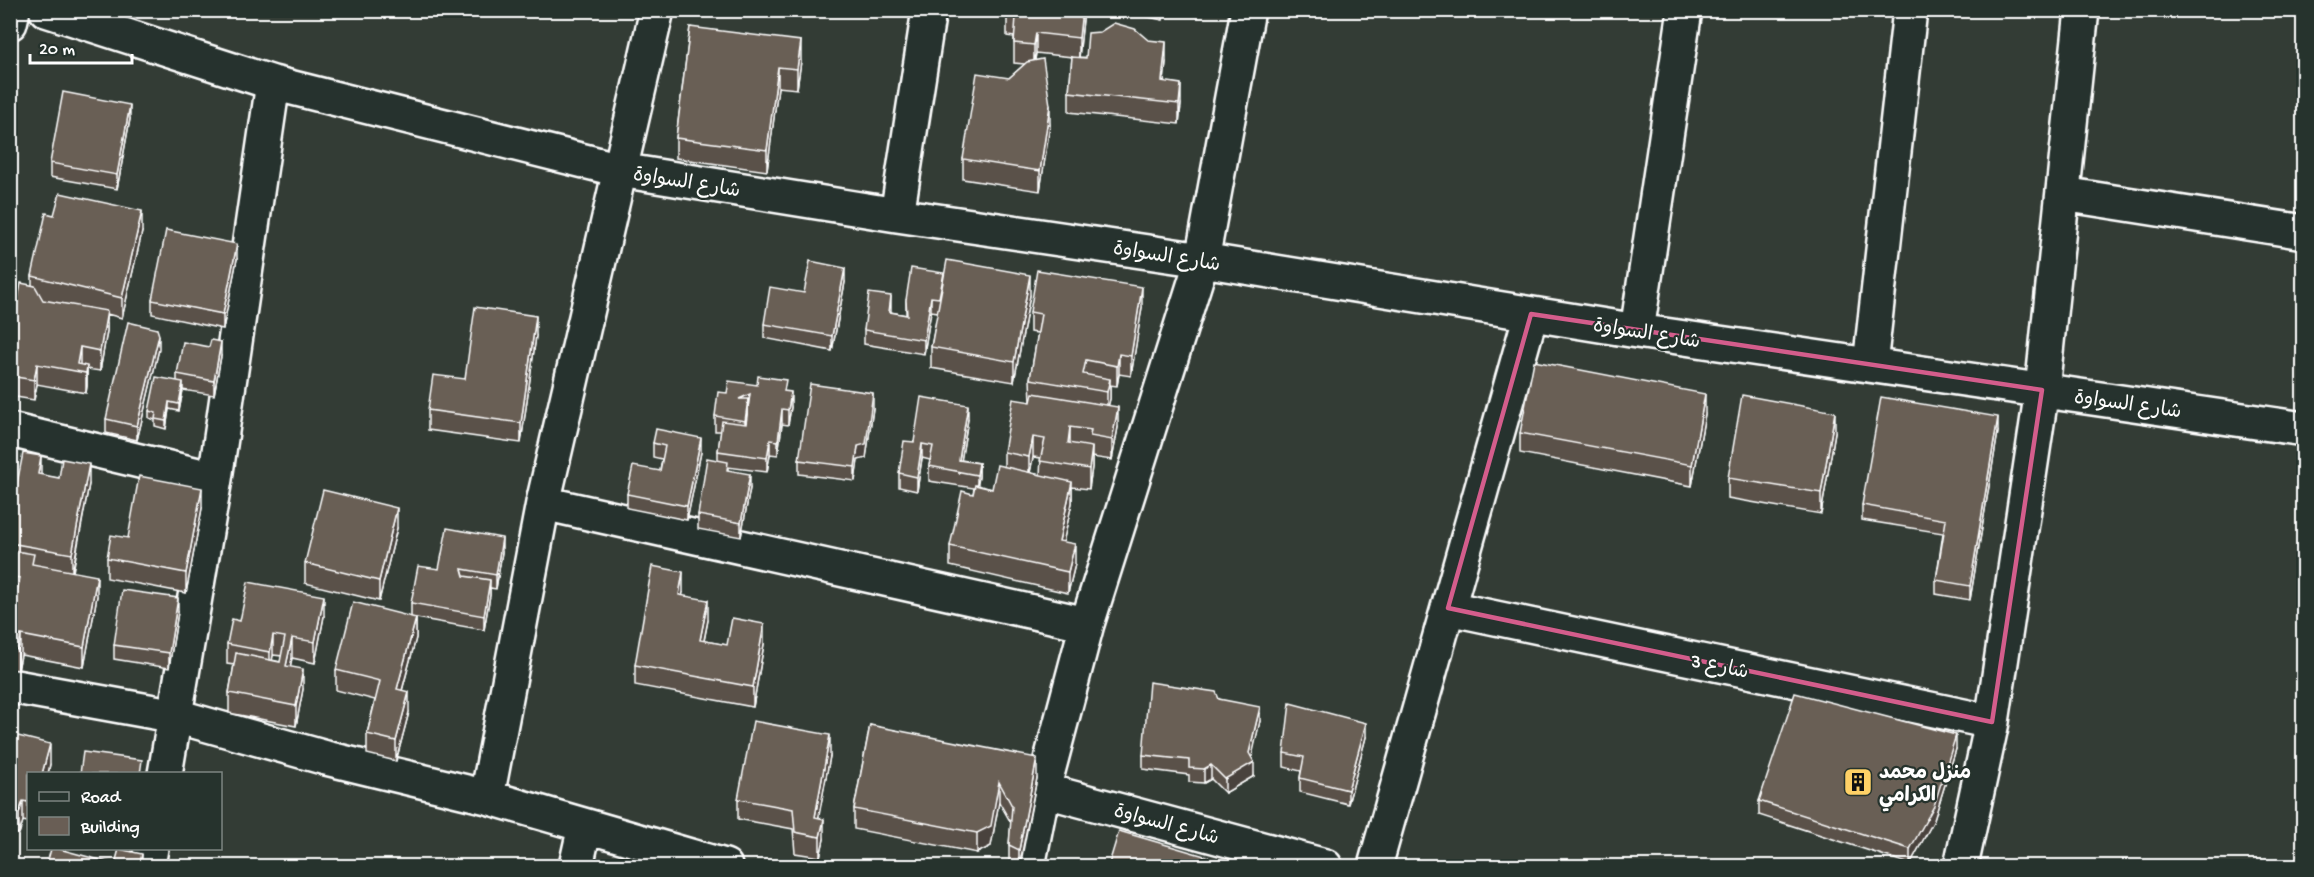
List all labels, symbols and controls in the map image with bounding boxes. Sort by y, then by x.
scale bar [30,27,132,65]
text: 20 m [39,40,75,61]
street label: شارع السواوة [631,164,742,204]
street label: شارع السواوة [1111,238,1222,278]
street label: شارع السواوة [1591,315,1702,355]
street label: شارع السواوة [2072,387,2183,425]
street label: شارع 3 [1687,650,1750,686]
place label: منزل محمد الكرامي [1879,762,1971,812]
building icon: منزل محمد الكرامي [1842,766,1874,798]
legend [27,772,222,850]
text: Road [81,788,122,809]
street label: شارع السواوة [1111,800,1221,851]
text: Building [80,818,140,839]

